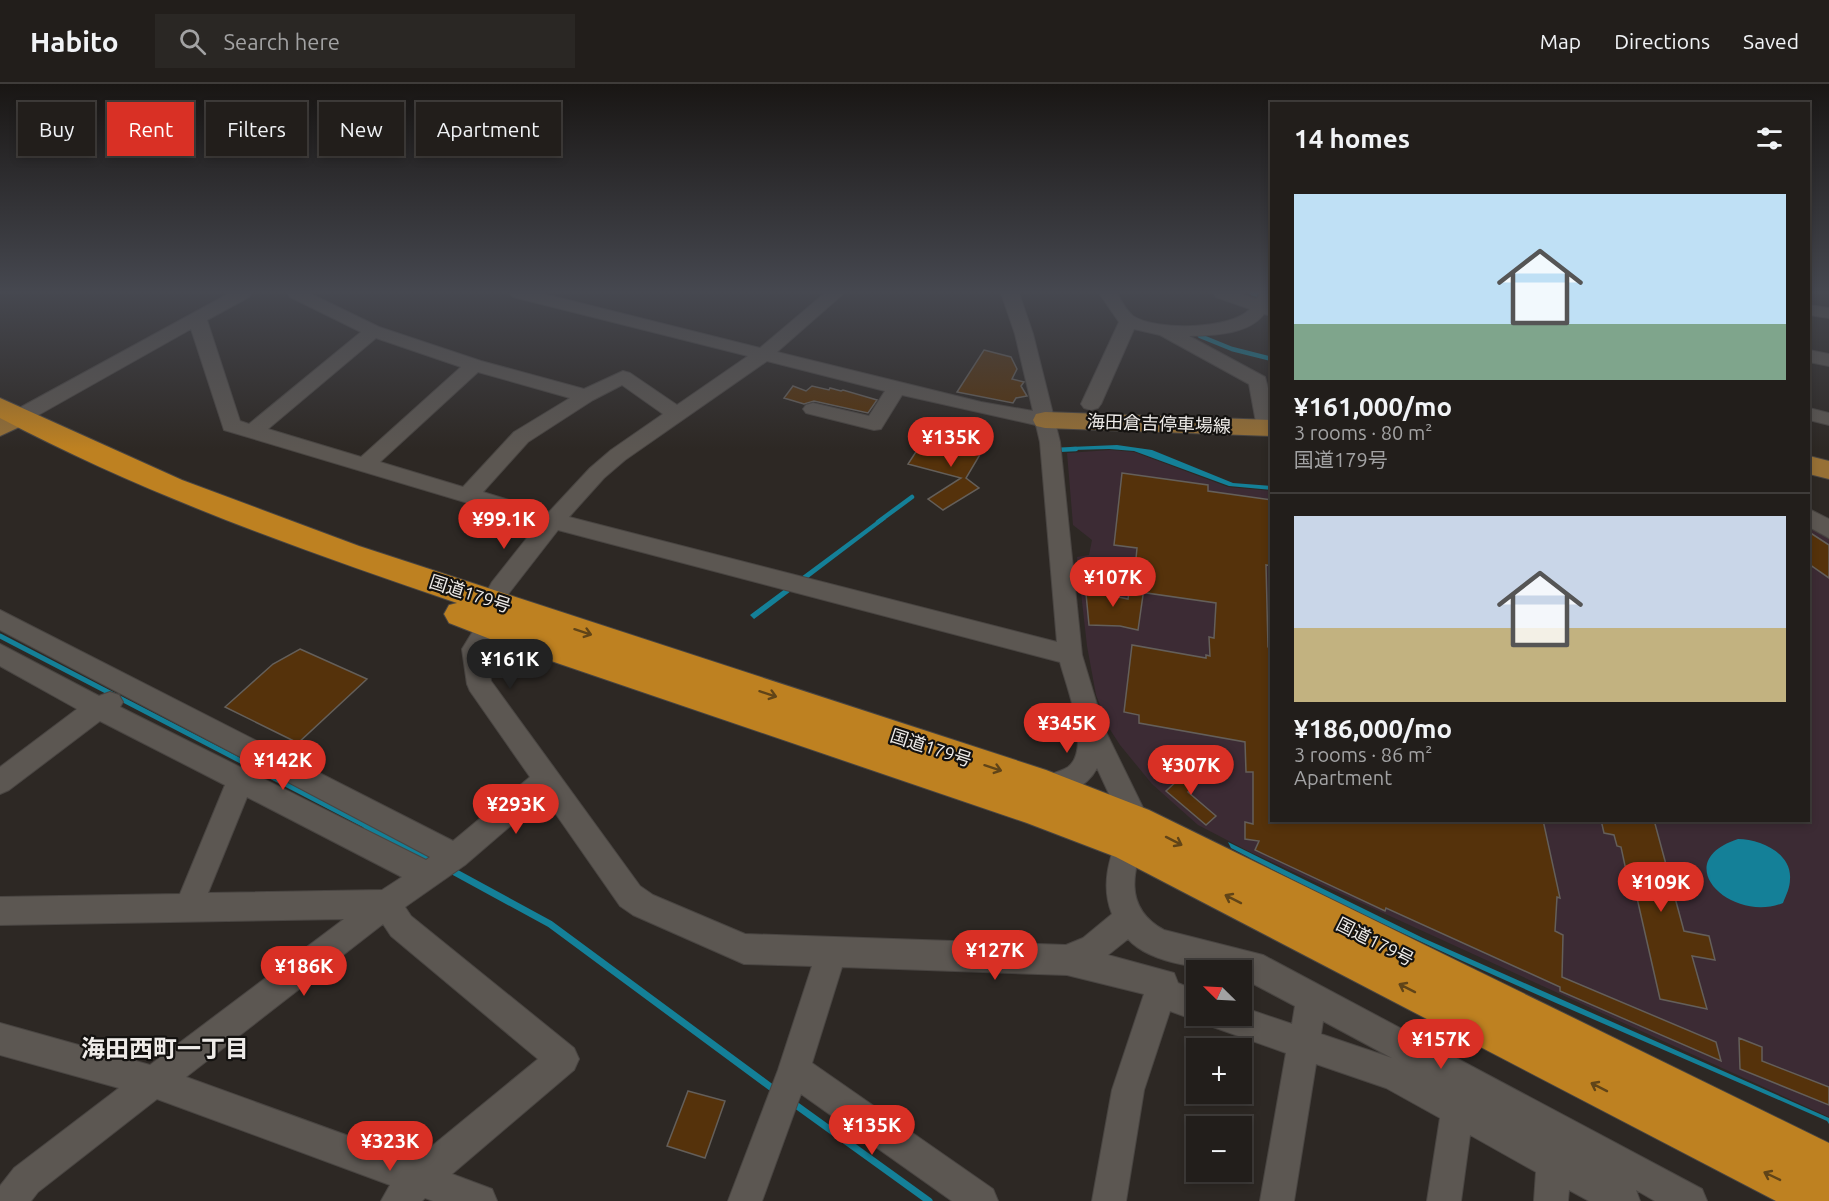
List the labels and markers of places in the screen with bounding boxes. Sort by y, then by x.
pin: ¥135K [909,417,993,468]
pin: ¥99.1K [455,499,553,550]
pin: ¥107K [1071,557,1155,608]
pin: ¥161K [468,639,552,690]
pin: ¥345K [1025,703,1109,754]
pin: ¥142K [241,740,325,791]
pin: ¥307K [1149,745,1233,796]
pin: ¥293K [474,784,558,835]
pin: ¥109K [1619,862,1703,913]
pin: ¥127K [953,930,1037,981]
pin: ¥186K [262,946,346,997]
pin: ¥157K [1399,1019,1483,1070]
pin: ¥135K [830,1105,914,1156]
pin: ¥323K [348,1121,432,1172]

